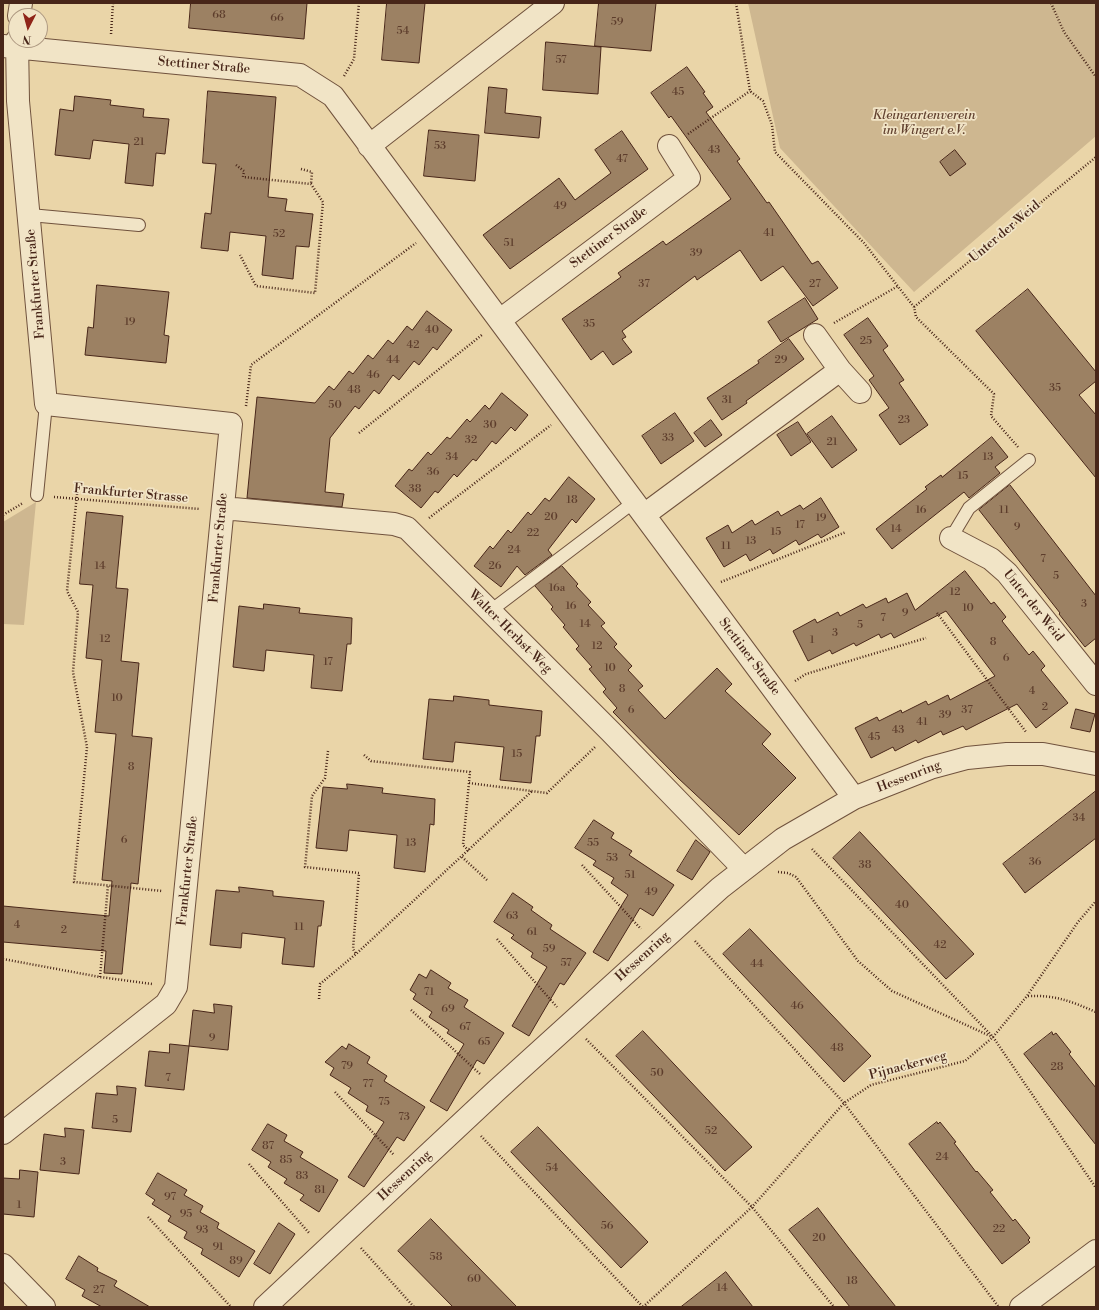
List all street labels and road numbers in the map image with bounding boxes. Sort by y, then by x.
street label: Stettiner Straße [157,54,251,78]
street label: Unter der Weid [966,198,1044,266]
street label: Stettiner Straße [567,204,651,272]
street label: Frankfurter Straße [23,228,49,340]
street label: Frankfurter Strasse [73,481,189,507]
street label: Frankfurter Straße [206,492,232,604]
street label: Unter der Weid [999,567,1067,645]
street label: Walter-Herbst-Weg [465,587,555,677]
street label: Stettiner Straße [715,615,783,699]
street label: Hessenring [875,758,943,796]
street label: Frankfurter Straße [174,815,202,927]
street label: Hessenring [613,929,673,985]
street label: Pijnackerweg [868,1048,948,1084]
street label: Hessenring [375,1147,435,1205]

